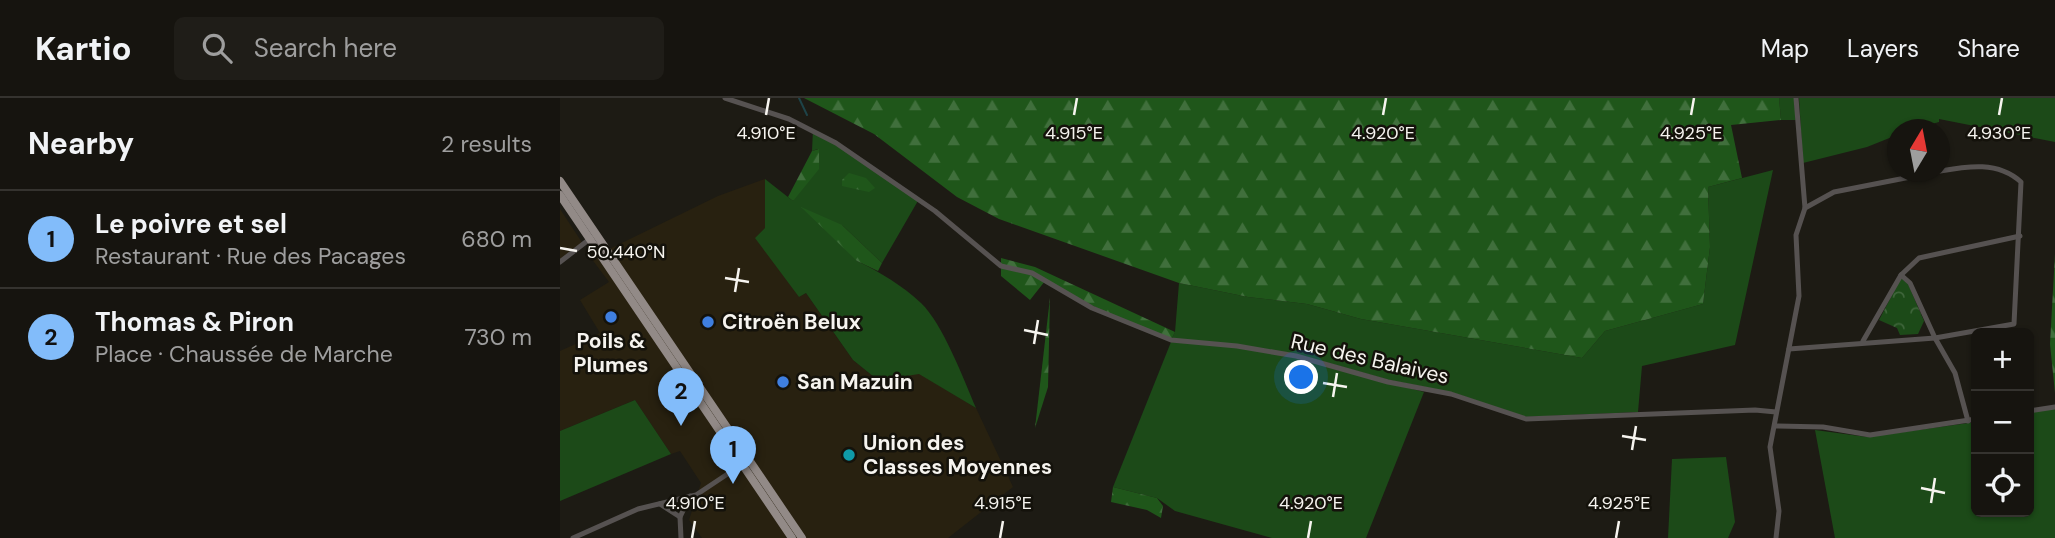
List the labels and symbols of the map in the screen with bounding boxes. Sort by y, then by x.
north arrow [1887,119,1950,182]
text: 4.910°E [736,121,796,145]
text: 4.915°E [1045,121,1103,145]
text: 4.920°E [1351,121,1415,145]
text: 4.925°E [1660,121,1722,145]
text: 4.930°E [1967,121,2031,145]
text: 50.440°N [587,240,665,264]
place label: Citroën Belux [722,308,861,336]
marker: Poils & Plumes [603,309,619,325]
marker: Citroën Belux [700,314,716,330]
place label: Poils & Plumes [573,327,649,379]
street label: Rue des Balaives [1288,327,1452,391]
your location [1284,360,1318,394]
pin: 2 [658,368,704,426]
place label: San Mazuin [797,368,913,396]
marker: San Mazuin [775,374,791,390]
pin: 1 [710,426,756,484]
place label: Union des Classes Moyennes [863,429,1052,481]
marker: Union des Classes Moyennes [841,447,857,463]
text: 4.910°E [665,491,725,515]
text: 4.915°E [974,491,1032,515]
text: 4.920°E [1279,491,1343,515]
text: 4.925°E [1588,491,1650,515]

